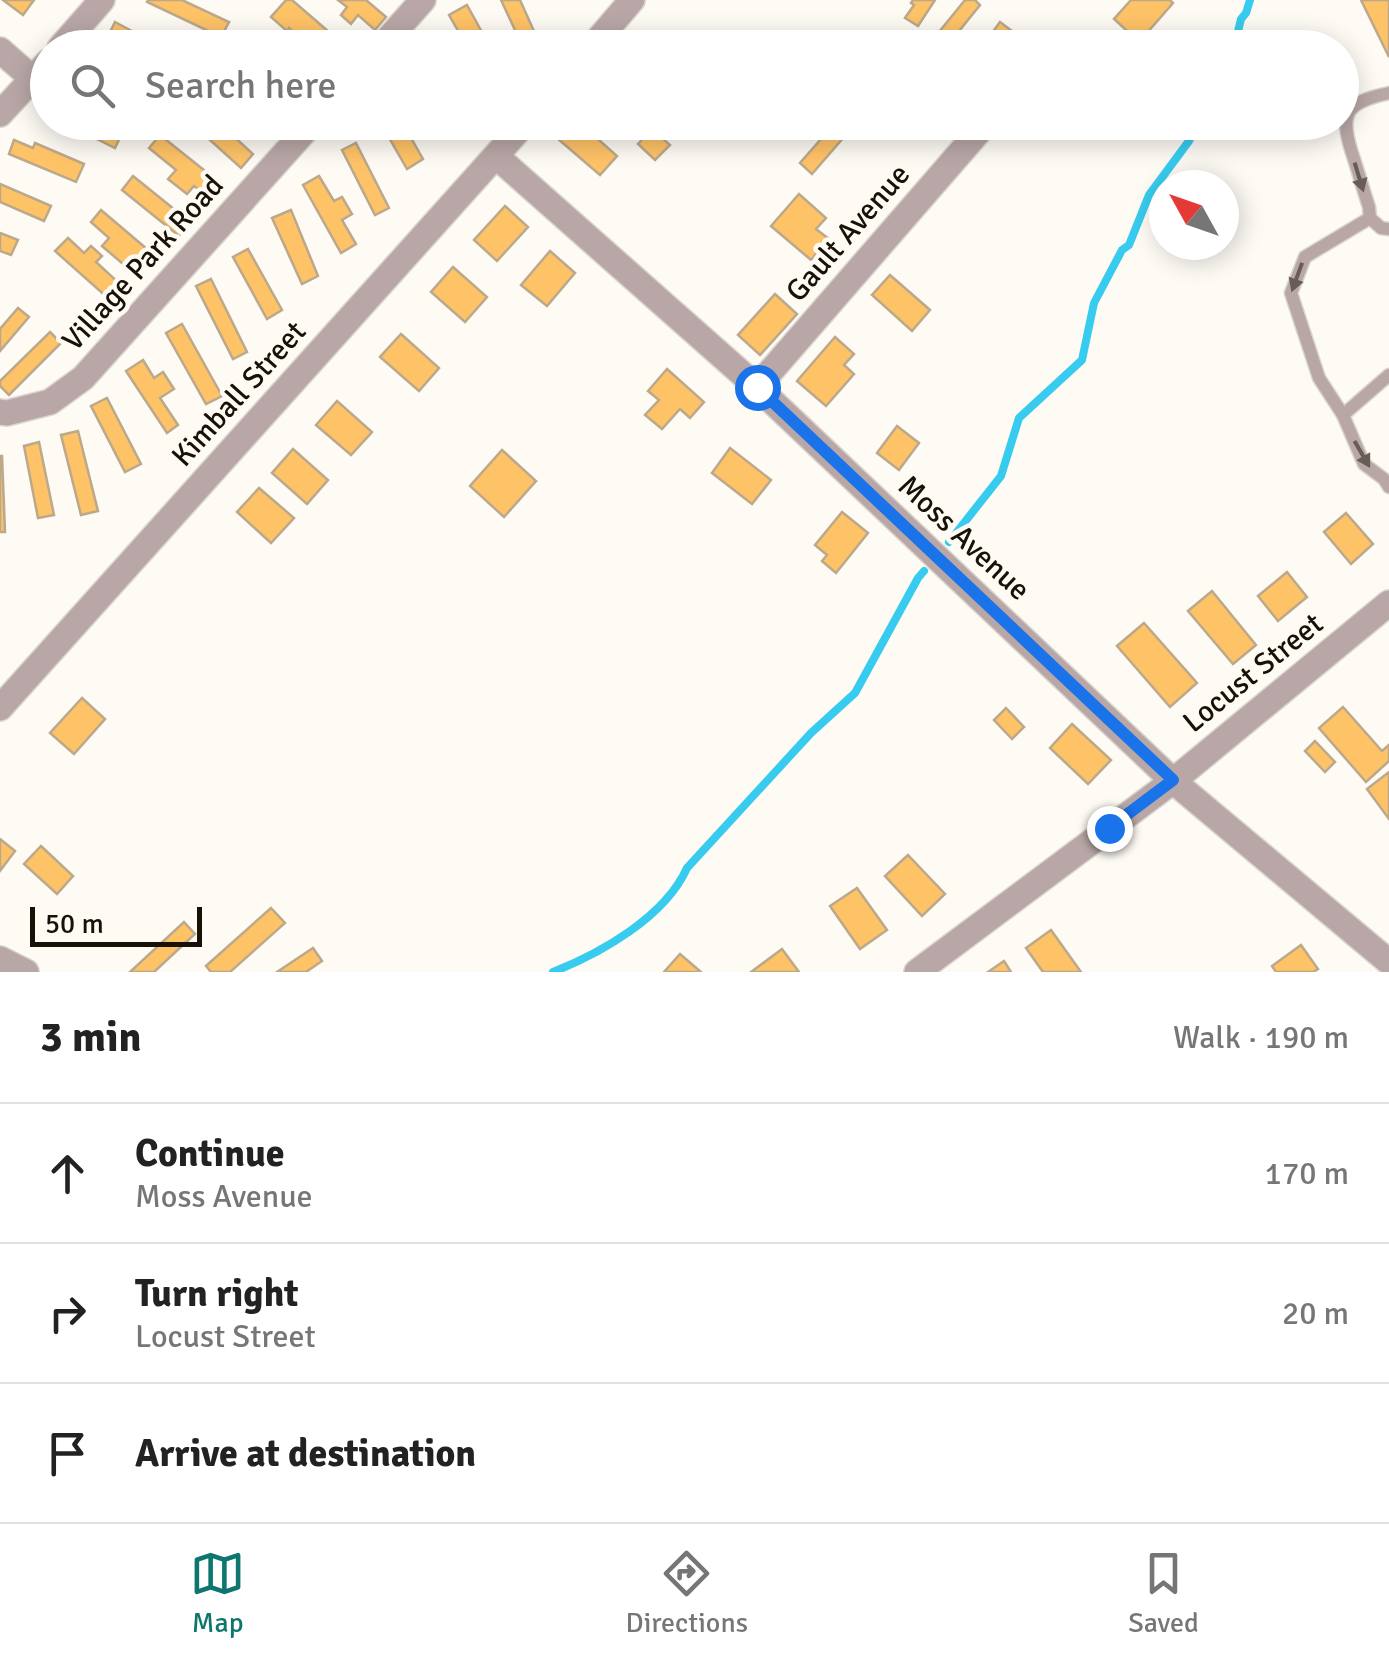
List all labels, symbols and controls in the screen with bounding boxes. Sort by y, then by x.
search box [30,30,1359,140]
icon: search [65,58,120,113]
text: Search here [145,62,337,109]
street label: Gault Avenue [778,157,918,309]
one-way arrow [1353,162,1368,192]
street label: Village Park Road [54,167,232,359]
north arrow [1149,170,1239,260]
one-way arrow [1289,262,1304,292]
street label: Kimball Street [164,314,314,474]
route start [735,365,781,411]
one-way arrow [1353,440,1371,468]
street label: Moss Avenue [890,468,1038,608]
street label: Locust Street [1176,605,1330,741]
route end [1087,806,1133,852]
scale bar [30,902,202,946]
text: 50 m [45,907,104,941]
text: 3 min [40,1012,141,1063]
text: Walk · 190 m [1173,1018,1349,1057]
text: Continue [135,1130,285,1177]
icon: ahead [40,1146,95,1201]
text: 170 m [1265,1154,1349,1193]
text: Moss Avenue [135,1177,313,1216]
text: Turn right [135,1270,299,1317]
icon: right [40,1286,95,1341]
text: 20 m [1282,1294,1349,1333]
text: Locust Street [135,1317,316,1356]
icon: arrive [40,1426,95,1481]
text: Arrive at destination [135,1430,476,1477]
tab: Map [190,1546,245,1640]
tab: Directions [626,1546,748,1640]
tab: Saved [1128,1546,1199,1640]

